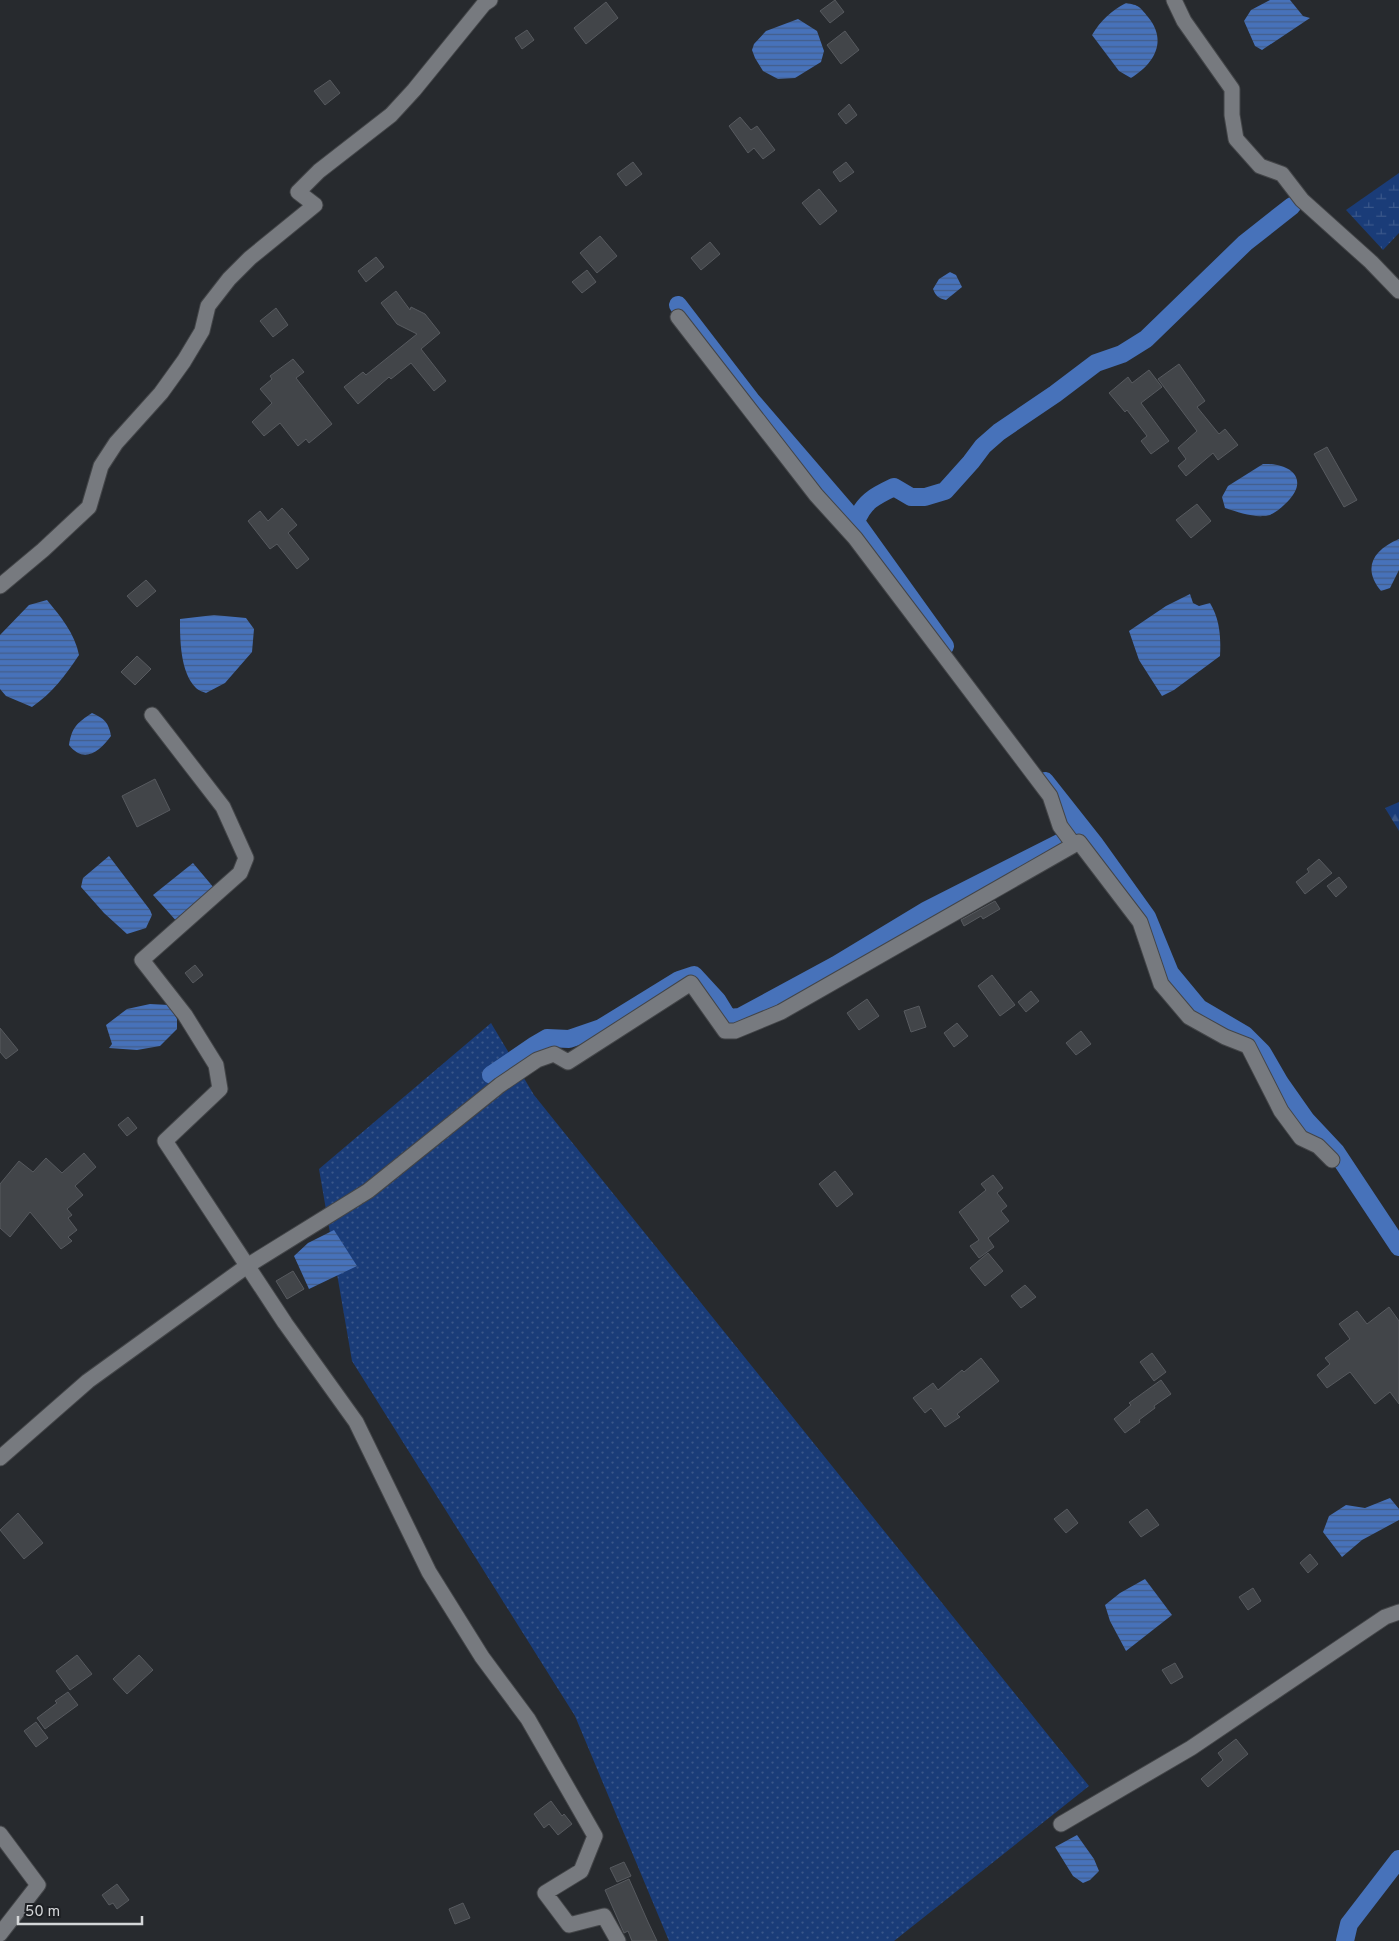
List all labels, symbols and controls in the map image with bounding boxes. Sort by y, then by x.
scale bar [18,1894,141,1926]
text: 50 m [25,1903,60,1922]

